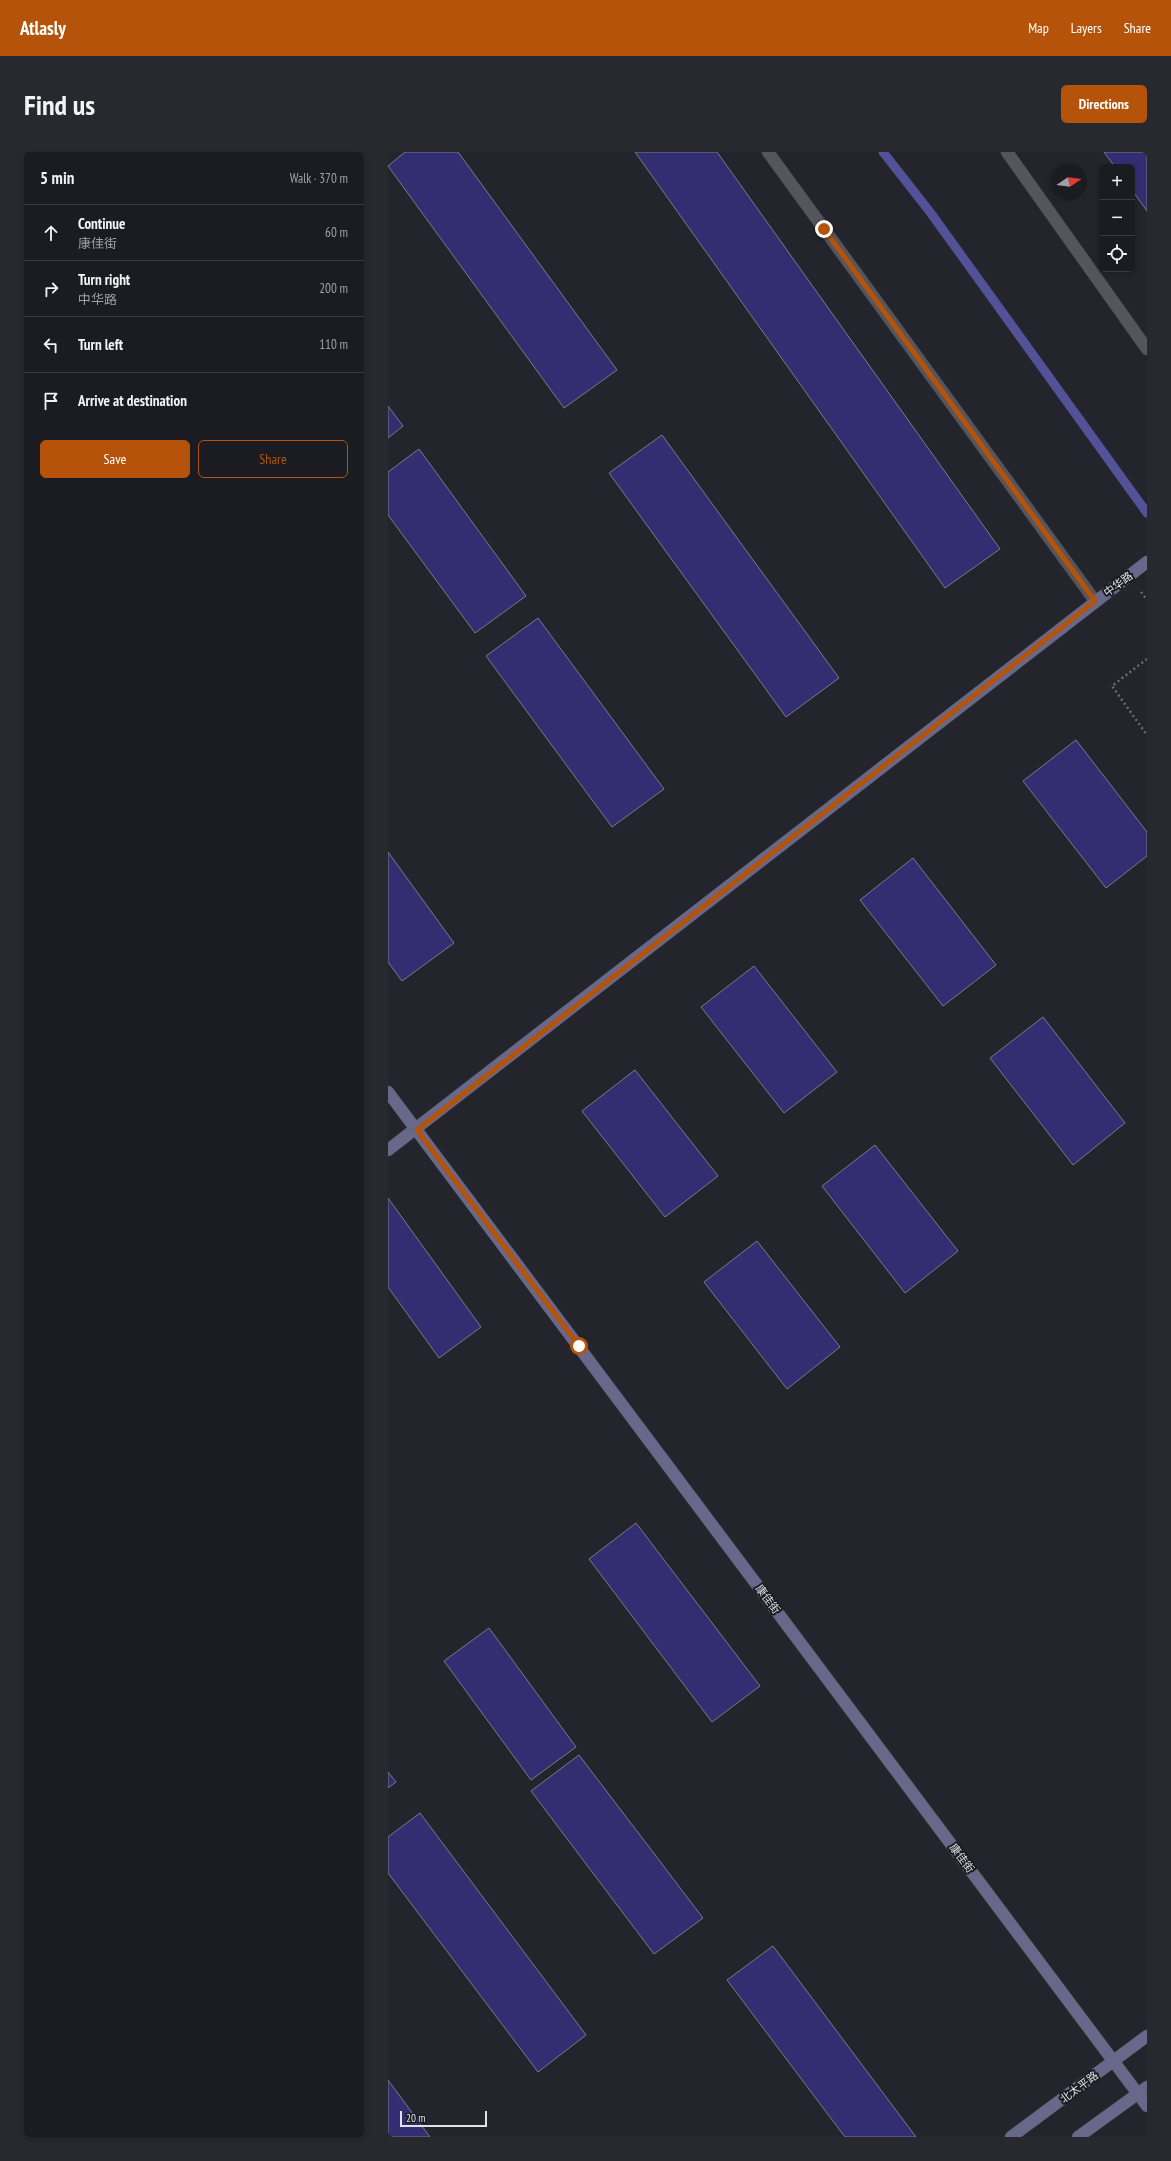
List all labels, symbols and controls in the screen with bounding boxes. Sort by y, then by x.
text: Atlasly [20,16,66,40]
text: Map [1028,19,1049,37]
text: Layers [1071,19,1102,37]
text: Share [1124,19,1151,37]
button: Directions [1061,85,1147,123]
text: Find us [24,86,95,123]
north arrow [1051,164,1087,200]
map controls [1099,164,1135,272]
button: + [1099,164,1135,200]
text: 5 min [40,167,74,189]
text: Walk · 370 m [290,170,348,187]
button: − [1099,200,1135,236]
text: Continue [78,214,125,233]
route end [815,220,833,238]
icon: ahead [40,222,62,244]
text: 60 m [325,224,348,241]
text: 康佳街 [78,235,117,252]
button: locate [1099,236,1135,272]
text: Turn right [78,270,130,289]
icon: right [40,278,62,300]
text: 200 m [319,280,348,297]
text: 中华路 [78,291,117,308]
icon: left [40,334,62,356]
text: Turn left [78,335,123,354]
text: 110 m [319,336,348,353]
icon: arrive [40,390,62,412]
text: Arrive at destination [78,391,187,410]
button: Save [40,440,190,478]
button: Share [198,440,348,478]
street label: 中华路 [1101,568,1135,600]
route start [570,1337,588,1355]
street label: 康佳街 [752,1582,784,1616]
street label: 康佳街 [946,1841,978,1875]
street label: 北太平路 [1057,2068,1101,2106]
scale bar [400,2109,487,2128]
text: 20 m [406,2111,425,2125]

